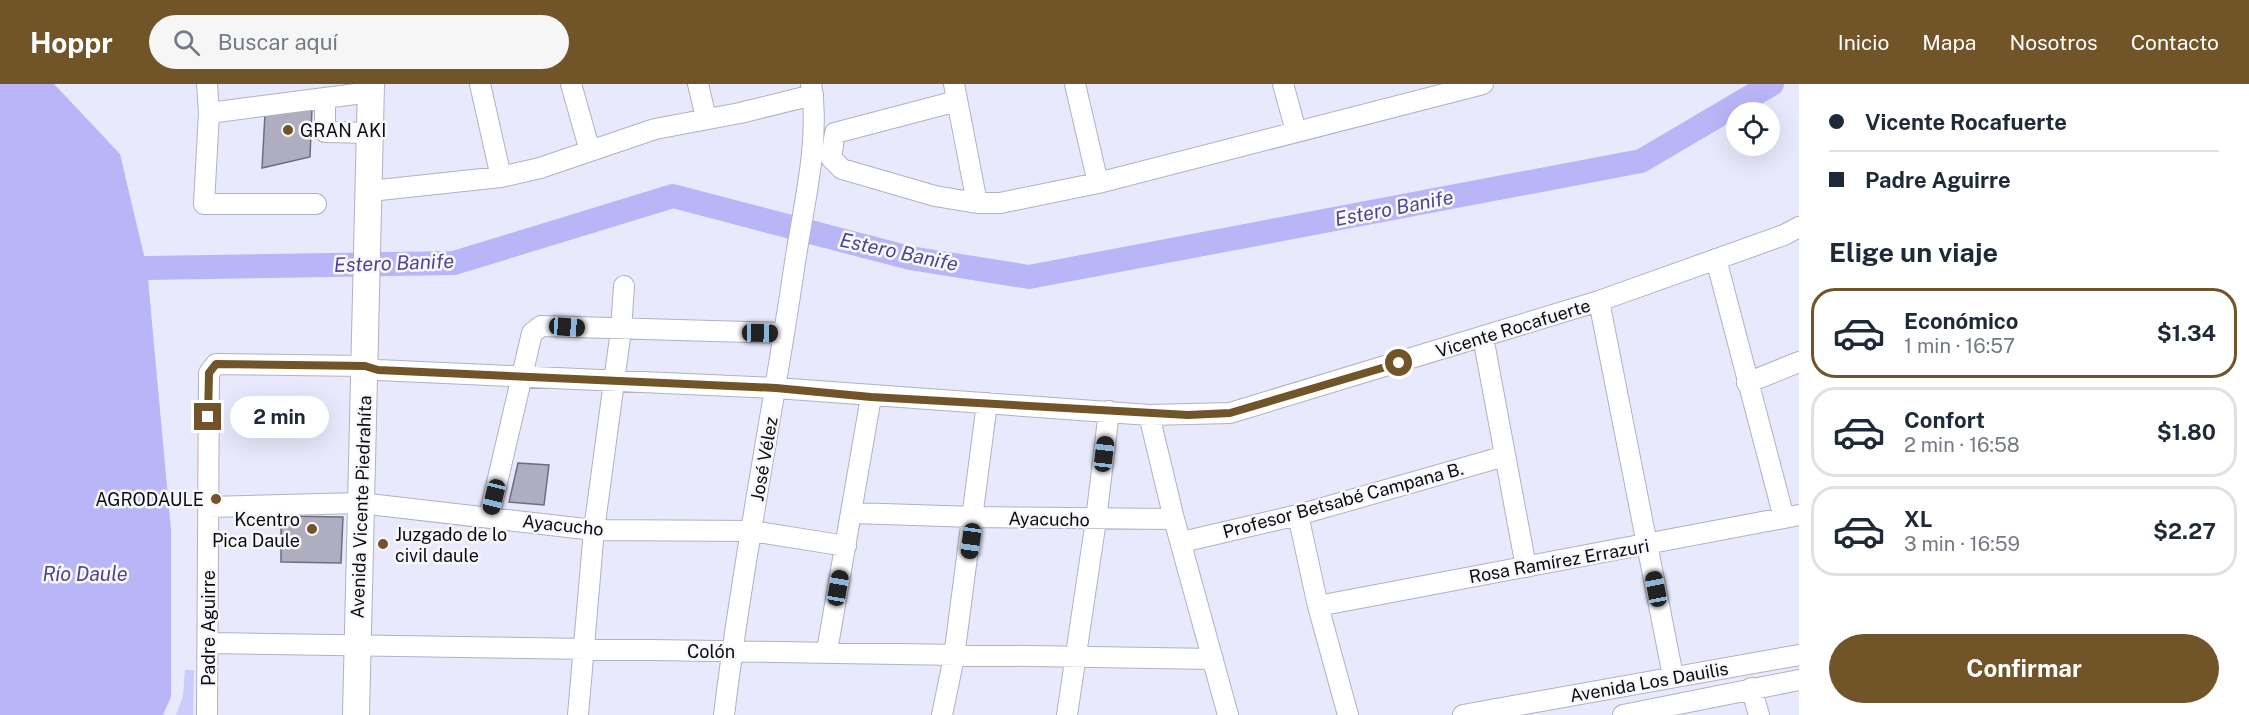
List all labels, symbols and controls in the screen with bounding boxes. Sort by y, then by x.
search box [149,15,569,69]
text: Hoppr [30,26,113,59]
icon: search [170,26,203,59]
text: Buscar aquí [218,29,338,55]
text: Inicio [1838,30,1889,55]
text: Mapa [1922,30,1976,55]
text: Nosotros [2009,30,2098,55]
text: Contacto [2131,30,2219,55]
map controls [1726,102,1780,156]
button: locate [1726,102,1780,156]
text: Vicente Rocafuerte [1865,109,2067,135]
place label: GRAN AKI [300,120,386,141]
marker: GRAN AKI [281,123,295,137]
text: Padre Aguirre [1865,167,2011,193]
water label: Estero Banife [1333,185,1455,231]
water label: Estero Banife [838,228,960,276]
text: Elige un viaje [1829,236,1998,268]
water label: Estero Banife [333,249,455,277]
street label: Vicente Rocafuerte [1433,294,1593,362]
icon: car [1832,306,1886,360]
text: Económico [1904,308,2019,334]
car [548,317,586,337]
text: $1.34 [2157,320,2216,346]
car [742,324,778,342]
text: 1 min · 16:57 [1904,334,2015,358]
route start [1385,349,1412,376]
street label: Avenida Vicente Piedrahíta [347,395,375,619]
callout: 2 min [229,396,328,438]
route end [194,403,221,430]
text: 2 min [253,405,306,429]
icon: car [1832,405,1886,459]
text: Confort [1904,407,1985,433]
street label: José Vélez [746,415,782,503]
text: $1.80 [2157,419,2216,445]
text: 2 min · 16:58 [1904,433,2020,457]
car [1093,435,1115,473]
street label: Profesor Betsabé Campana B. [1220,458,1466,542]
car [481,477,507,517]
place label: AGRODAULE [95,489,204,510]
marker: AGRODAULE [209,492,223,506]
icon: car [1832,504,1886,558]
text: XL [1904,506,1932,532]
street label: Ayacucho [1008,508,1090,530]
place label: Kcentro Pica Daule [212,509,300,551]
street label: Ayacucho [521,510,605,540]
text: $2.27 [2153,518,2216,544]
marker: Kcentro Pica Daule [305,522,319,536]
car [960,522,982,560]
place label: Juzgado de lo civil daule [395,524,507,566]
text: 3 min · 16:59 [1904,532,2020,556]
street label: Rosa Ramírez Errazuri [1467,535,1651,587]
marker: Juzgado de lo civil daule [376,537,390,551]
water label: Río Daule [42,562,128,586]
car [826,569,850,607]
street label: Padre Aguirre [198,570,219,686]
car [1644,570,1668,608]
button: Confirmar [1829,634,2219,703]
street label: Colón [687,641,735,662]
street label: Avenida Los Dauilis [1568,658,1730,706]

